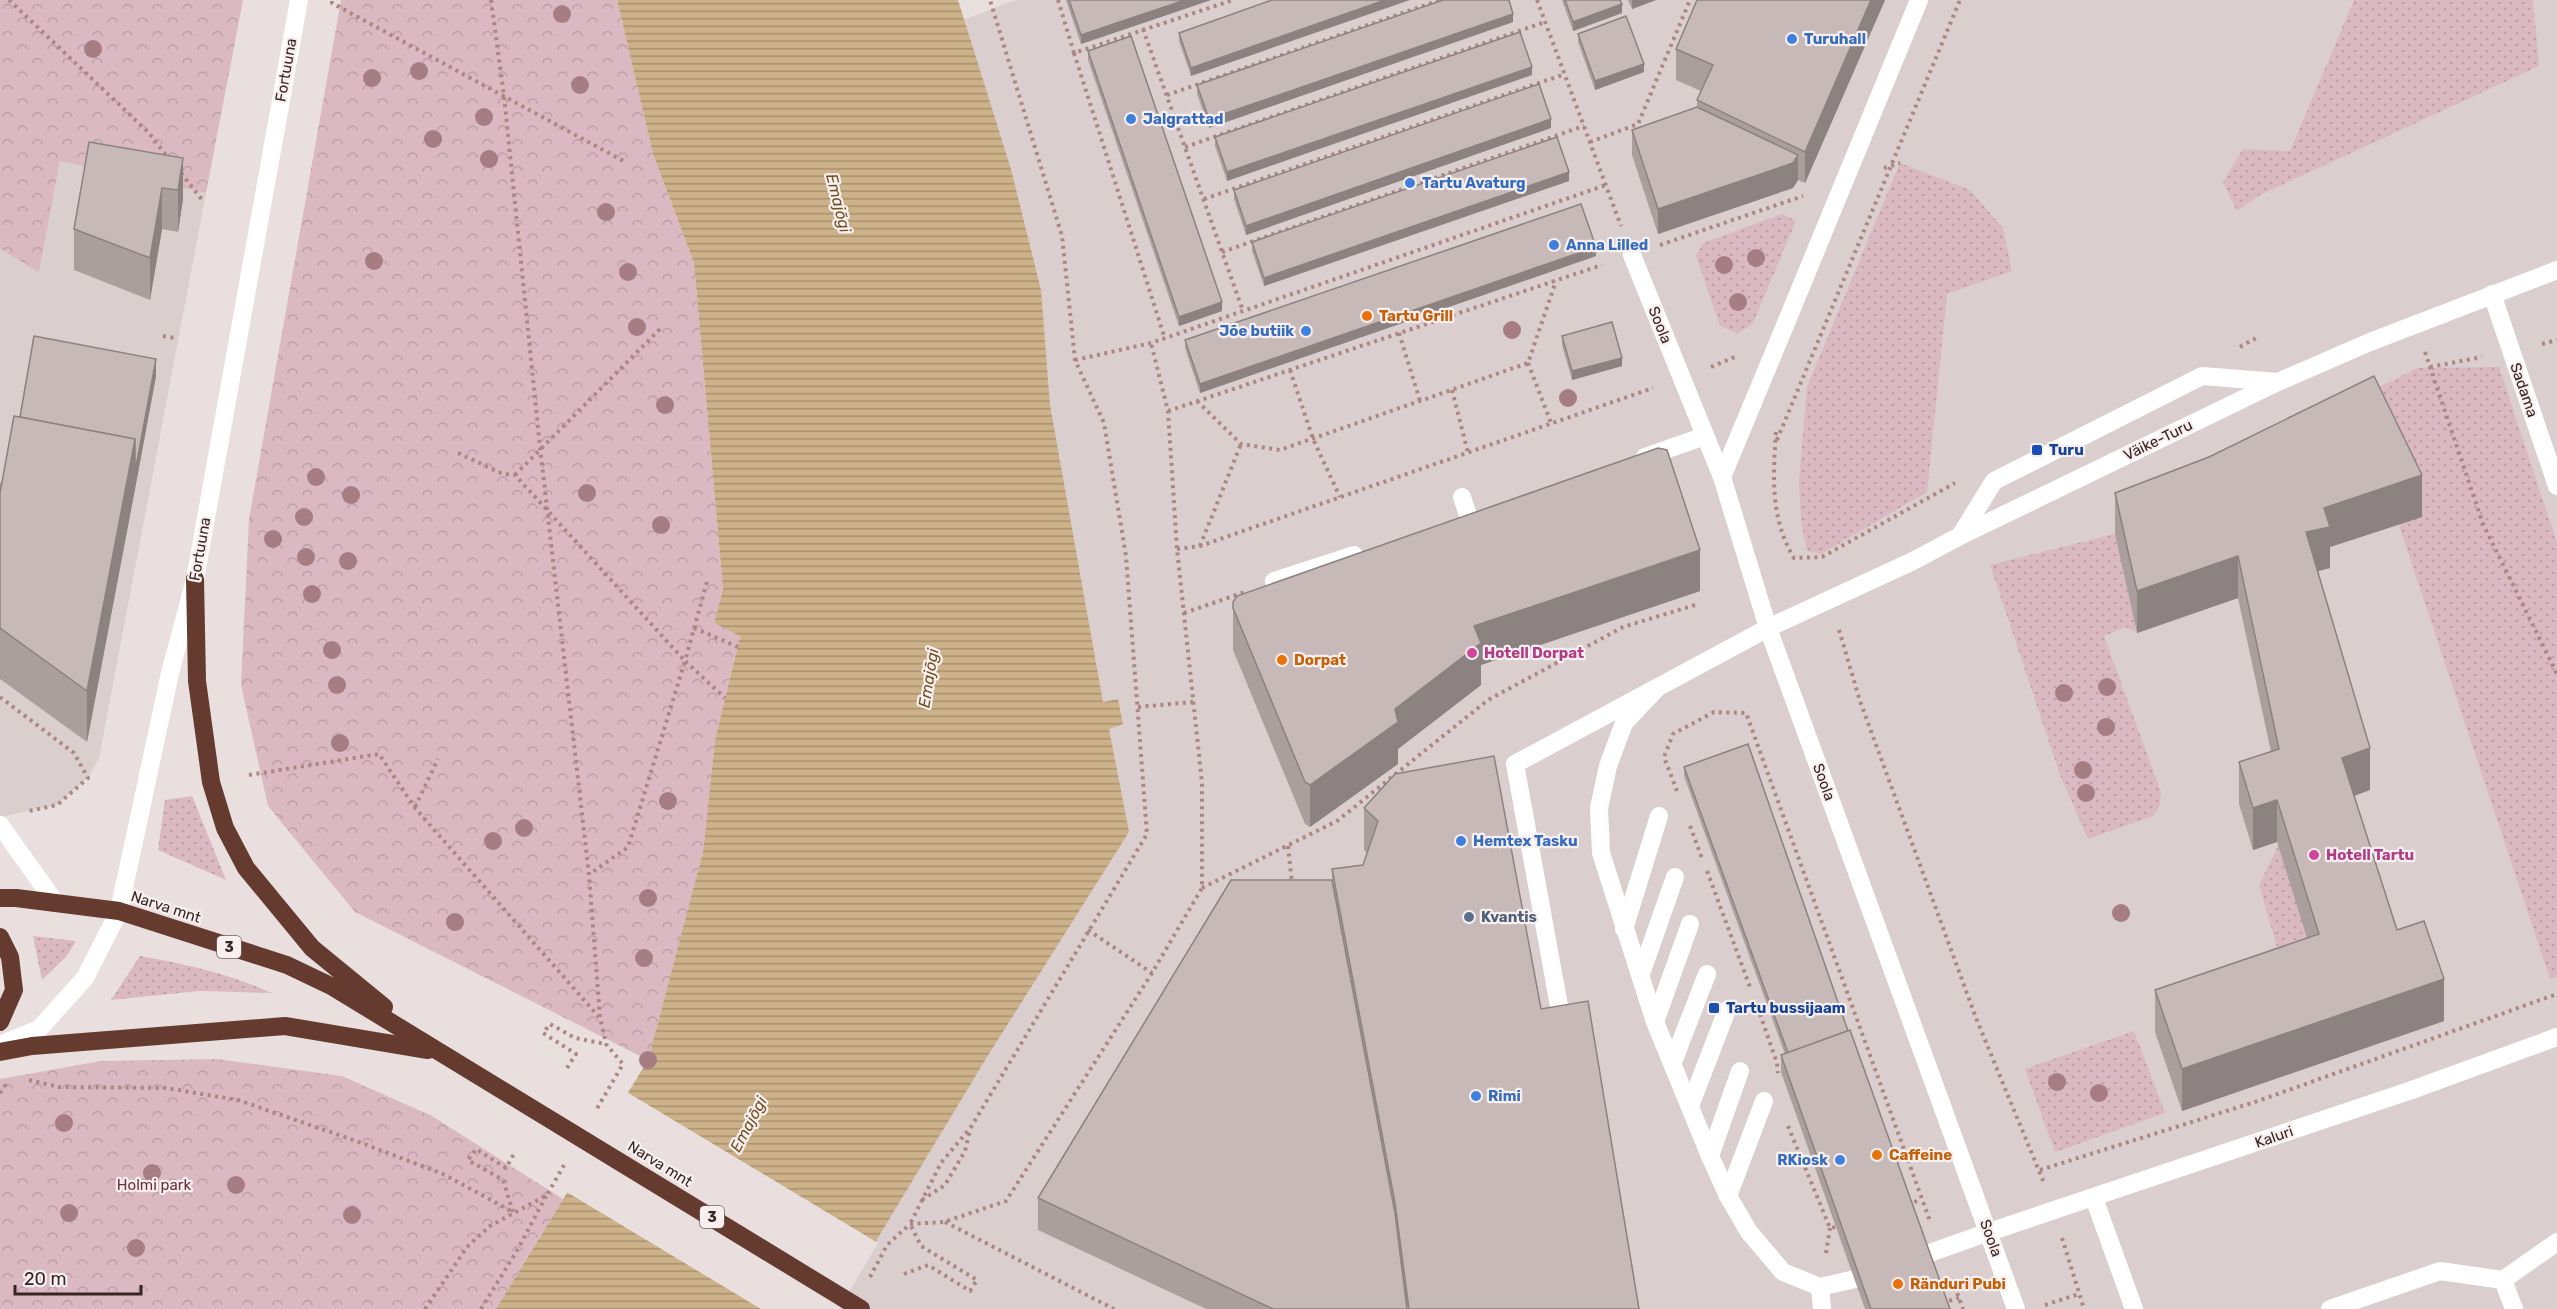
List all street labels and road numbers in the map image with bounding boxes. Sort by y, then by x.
street label: Fortuuna [272,37,300,103]
street label: Soola [1644,304,1676,346]
street label: Sadama [2506,360,2542,420]
street label: Väike-Turu [2121,416,2195,464]
street label: Fortuuna [186,516,214,582]
street label: Soola [1809,761,1839,803]
street label: Narva mnt [129,887,203,927]
road number: 3 [217,936,241,958]
street label: Kaluri [2253,1122,2295,1152]
street label: Narva mnt [624,1137,696,1191]
road number: 3 [700,1206,724,1228]
street label: Soola [1976,1217,2006,1259]

